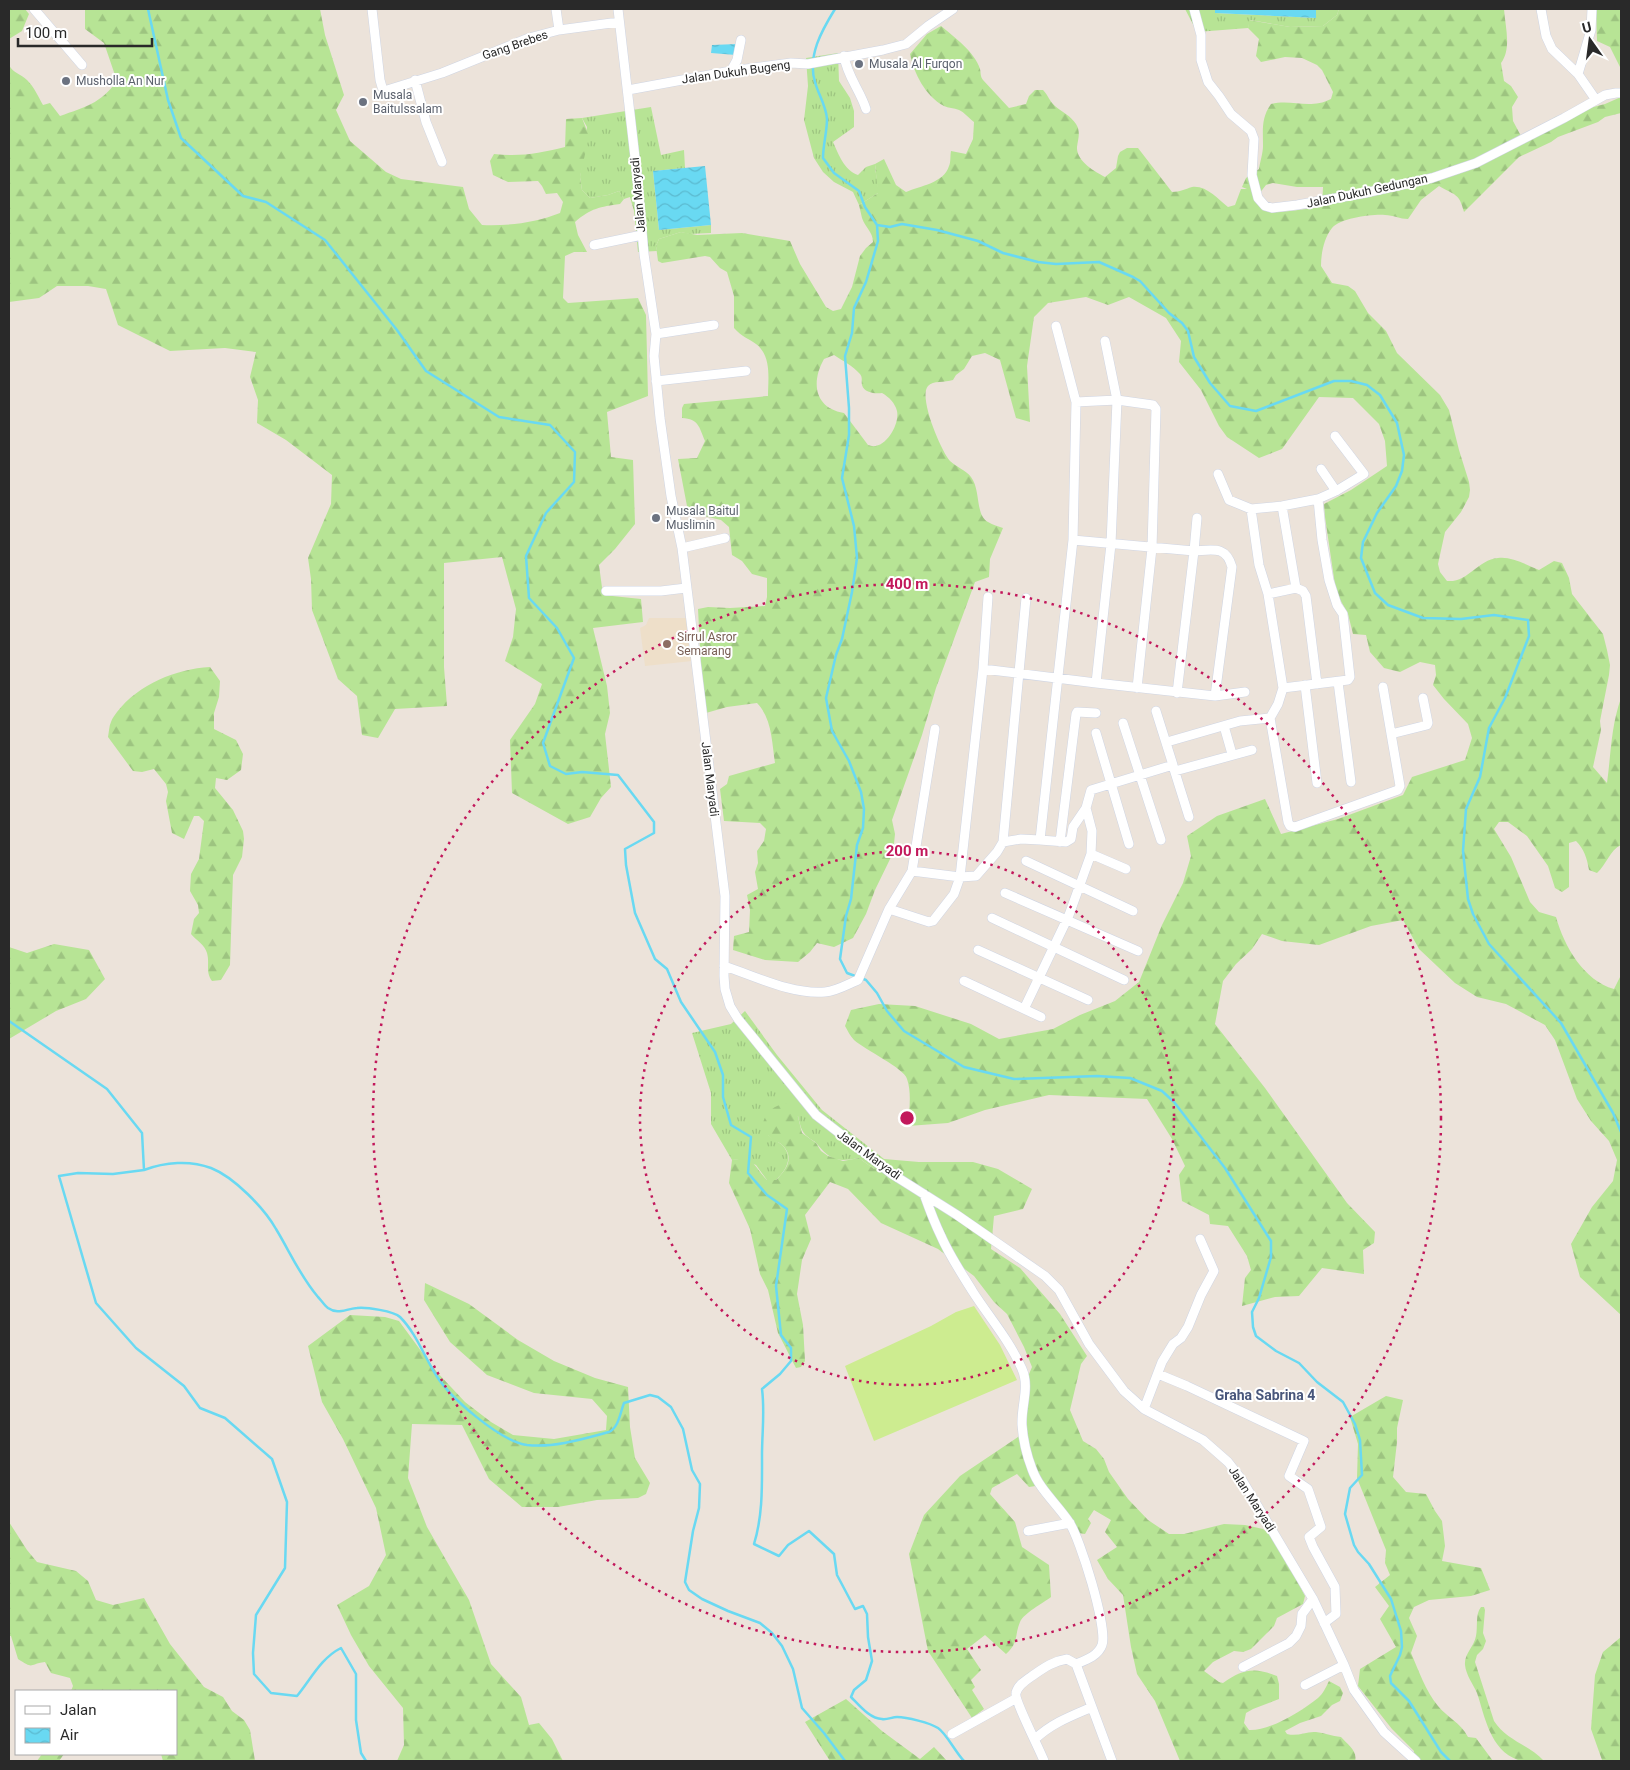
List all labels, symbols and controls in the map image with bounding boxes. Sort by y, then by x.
scale bar [18,15,151,47]
north arrow [1565,15,1615,65]
text: U [1580,19,1593,36]
text: 100 m [25,24,67,42]
street label: Gang Brebes [481,27,549,63]
street label: Jalan Dukuh Bugeng [681,57,791,87]
place label: Musala Al Furqon [869,57,962,71]
marker: Musala Al Furqon [853,58,865,70]
place label: Musholla An Nur [76,74,165,88]
marker: Musholla An Nur [60,75,72,87]
place label: Musala Baitulssalam [373,88,442,116]
marker: Musala Baitulssalam [357,96,369,108]
street label: Jalan Maryadi [628,157,648,233]
street label: Jalan Dukuh Gedungan [1305,171,1429,211]
place label: Musala Baitul Muslimin [666,504,739,532]
marker: Musala Baitul Muslimin [650,512,662,524]
text: 400 m [886,575,928,593]
place label: Sirrul Asror Semarang [677,630,737,658]
marker: Sirrul Asror Semarang [661,638,673,650]
street label: Jalan Maryadi [698,741,722,817]
text: 200 m [886,842,928,860]
centre of rings [898,1109,916,1127]
street label: Jalan Maryadi [834,1127,904,1183]
district label: Graha Sabrina 4 [1215,1387,1315,1403]
street label: Jalan Maryadi [1226,1464,1278,1534]
legend [15,1690,178,1755]
text: Jalan [60,1701,97,1719]
text: Air [60,1726,79,1744]

